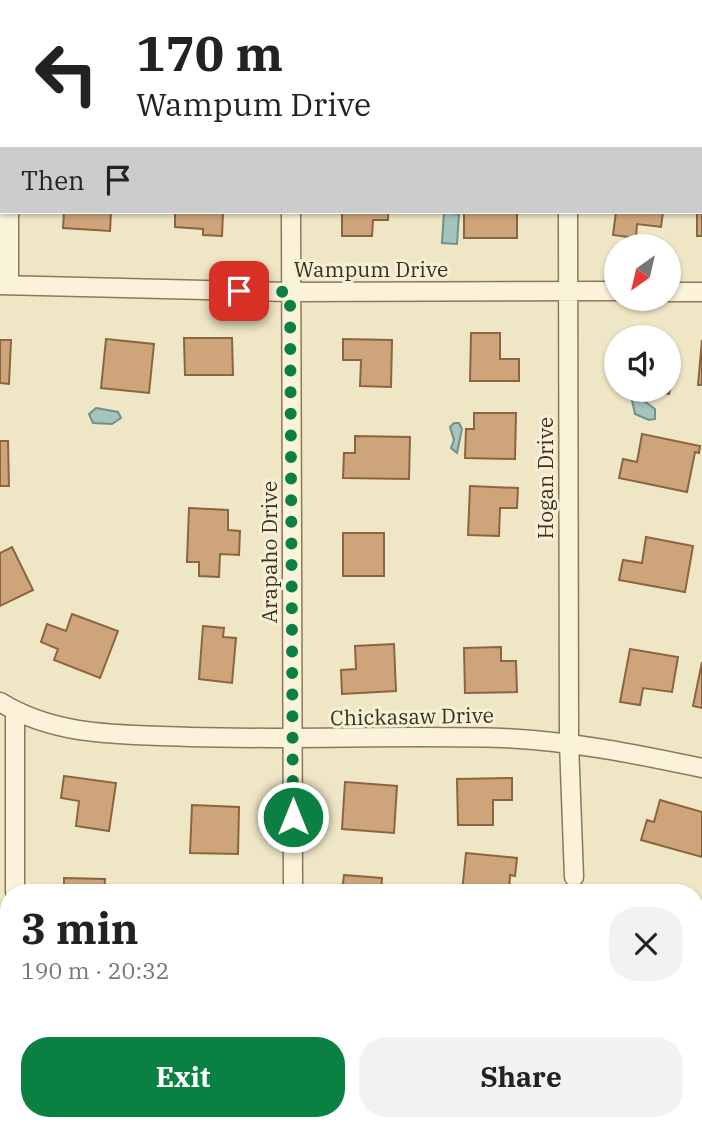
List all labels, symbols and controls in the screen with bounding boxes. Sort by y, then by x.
text: 170 m [136,21,283,84]
icon: left [21,28,112,119]
text: Wampum Drive [136,83,371,125]
icon: arrive [99,161,137,199]
text: Then [21,163,85,197]
north arrow [604,234,681,312]
map controls [604,234,681,402]
street label: Wampum Drive [294,255,448,283]
pin [209,261,269,321]
icon: arrive [220,272,258,310]
button: sound [604,325,681,402]
street label: Hogan Drive [531,417,559,539]
street label: Arapaho Drive [255,481,283,623]
street label: Chickasaw Drive [330,701,494,731]
position arrow [256,780,330,854]
text: 3 min [21,901,139,956]
button: close [609,907,683,981]
text: 190 m · 20:32 [21,955,170,985]
button: Exit [21,1037,345,1117]
button: Share [359,1037,683,1117]

